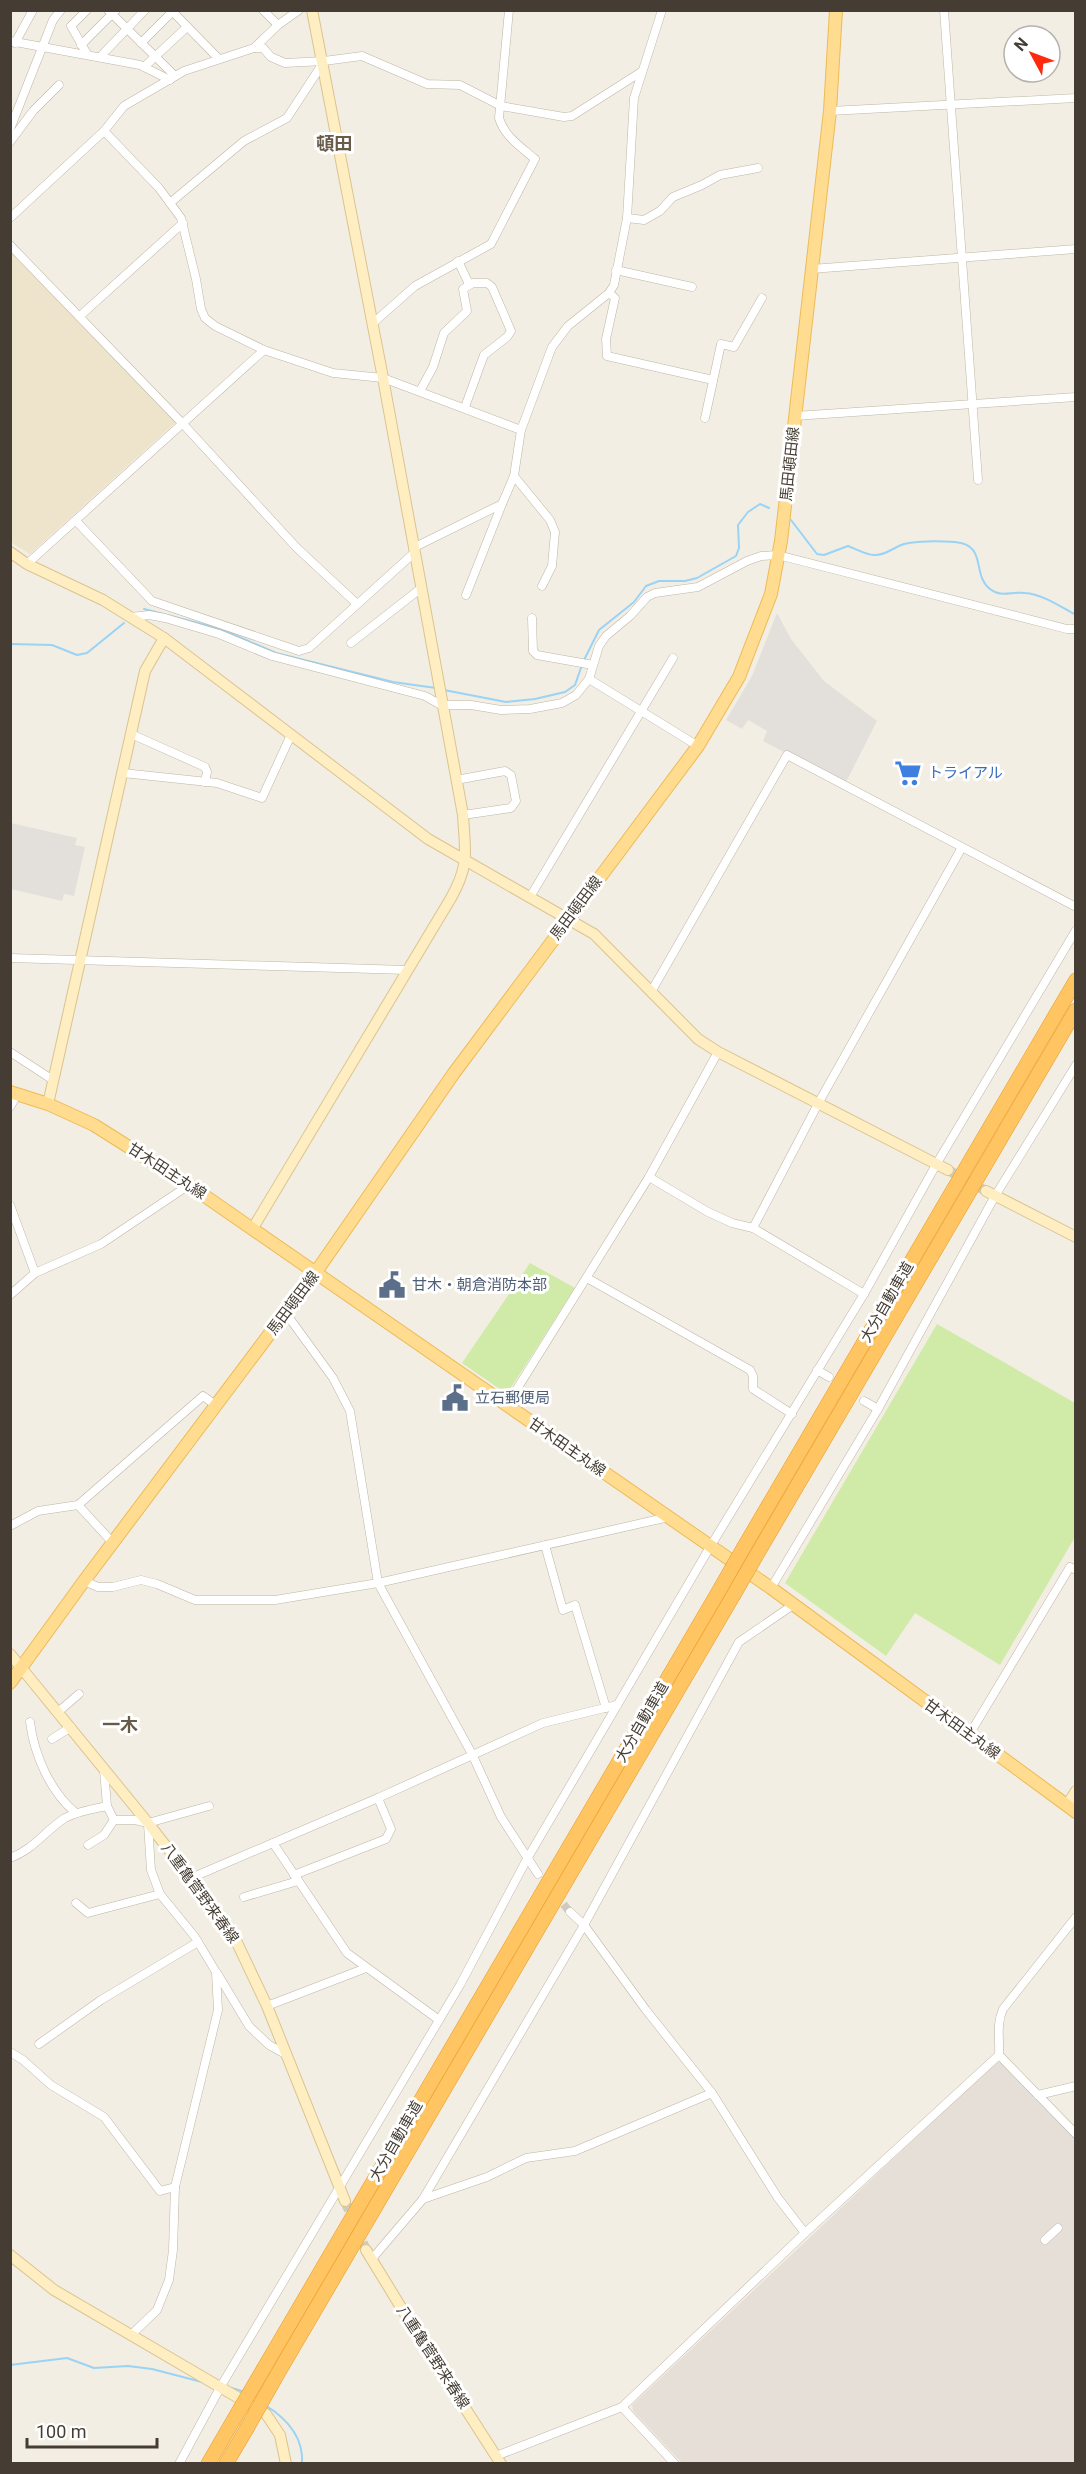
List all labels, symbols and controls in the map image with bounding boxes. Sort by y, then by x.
north arrow [1002,24,1062,84]
text: N [1010,34,1032,55]
district label: 頓田 [316,133,352,154]
street label: 馬田頓田線 [777,426,803,502]
supermarket icon: トライアル [893,758,923,788]
place label: トライアル [928,764,1003,782]
street label: 馬田頓田線 [546,873,606,943]
street label: 甘木田主丸線 [124,1139,210,1203]
street label: 大分自動車道 [857,1259,917,1345]
street label: 馬田頓田線 [263,1268,323,1338]
public building icon: 甘木・朝倉消防本部 [377,1270,407,1300]
place label: 甘木・朝倉消防本部 [412,1276,547,1294]
public building icon: 立石郵便局 [440,1383,470,1413]
place label: 立石郵便局 [475,1389,550,1407]
street label: 甘木田主丸線 [525,1414,609,1480]
street label: 大分自動車道 [612,1679,672,1765]
street label: 甘木田主丸線 [920,1695,1004,1763]
district label: 一木 [102,1714,138,1735]
street label: 八重亀菅野来春線 [157,1839,243,1947]
street label: 大分自動車道 [366,2098,426,2184]
street label: 八重亀菅野来春線 [393,2302,473,2412]
scale bar [27,2411,158,2449]
text: 100 m [36,2421,87,2442]

